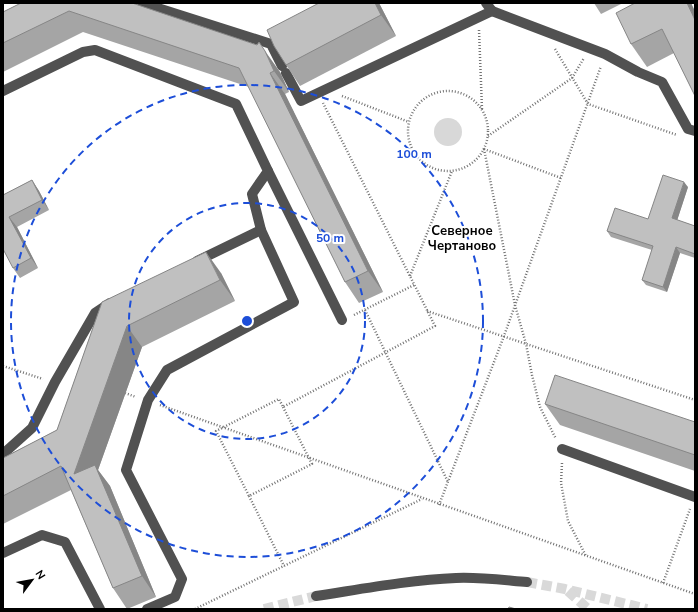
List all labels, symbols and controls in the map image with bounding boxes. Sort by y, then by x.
text: 100 m [396,146,432,162]
district label: Северное Чертаново [428,222,496,255]
text: 50 m [316,230,344,246]
centre of rings [240,314,254,328]
north arrow [12,560,52,600]
text: N [32,567,49,582]

